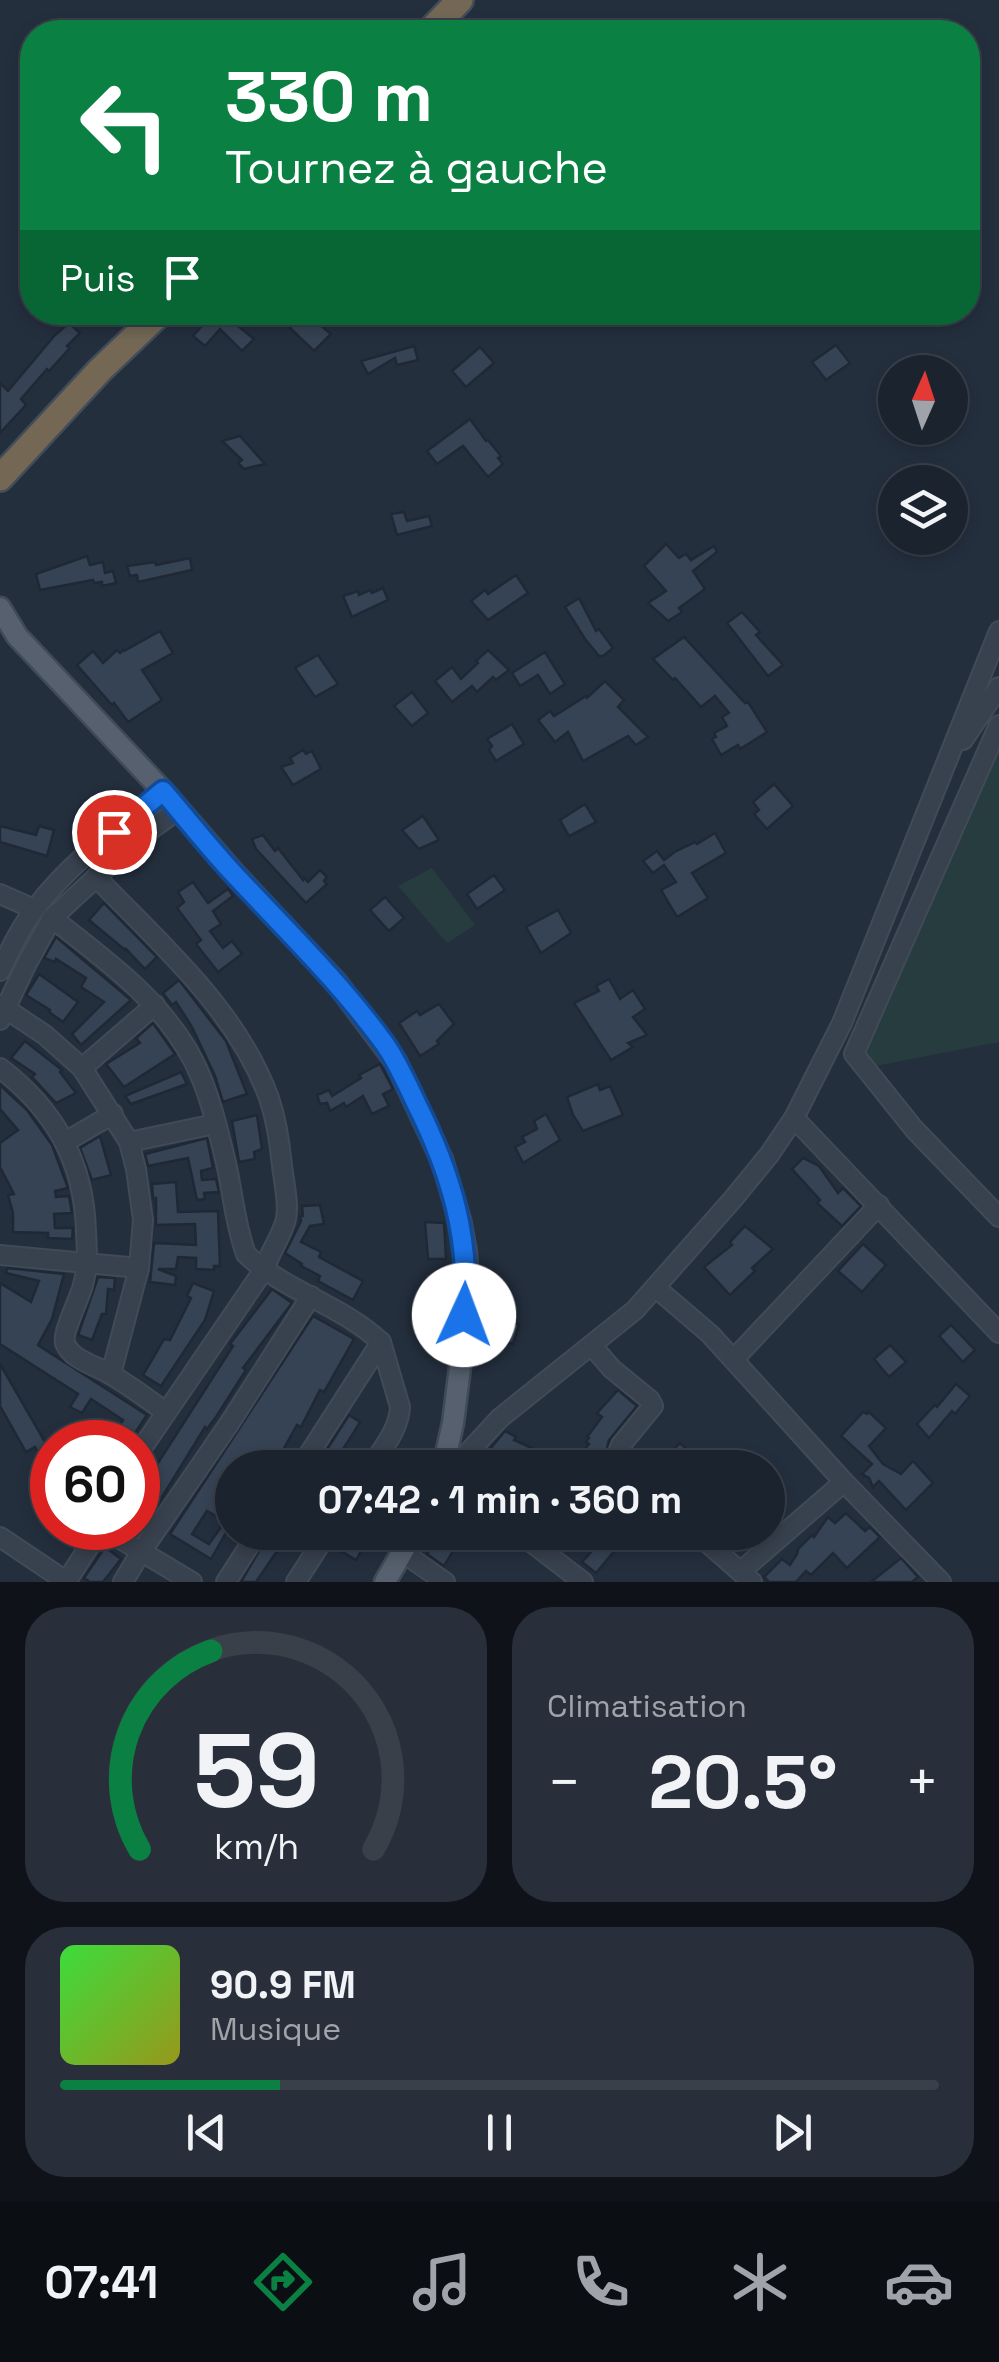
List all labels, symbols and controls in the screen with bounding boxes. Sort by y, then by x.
text: 330 m [225,52,433,141]
icon: left [60,60,190,190]
text: Tournez à gauche [225,139,608,196]
icon: arrive [155,250,210,305]
text: Puis [60,254,135,302]
north arrow [878,355,968,445]
map controls [878,355,968,555]
button: layers [878,465,968,555]
pin [72,790,157,875]
icon: arrive [87,805,142,860]
position arrow [412,1263,516,1367]
speed limit sign: 60 [30,1420,160,1550]
text: 07:42 · 1 min · 360 m [318,1476,682,1524]
text: Climatisation [547,1686,747,1726]
text: 59 [193,1705,319,1837]
text: 20.5° [648,1734,838,1830]
text: − [547,1747,581,1817]
text: + [905,1747,939,1817]
text: km/h [213,1824,299,1869]
text: 90.9 FM [210,1961,356,2009]
text: Musique [210,2009,341,2049]
icon: previous [179,2105,234,2160]
icon: pause [472,2105,527,2160]
icon: next [765,2105,820,2160]
icon: directions [248,2247,318,2317]
icon: music [407,2247,477,2317]
icon: phone [566,2247,636,2317]
icon: climate [725,2247,795,2317]
icon: car [884,2247,954,2317]
text: 07:41 [45,2254,158,2311]

